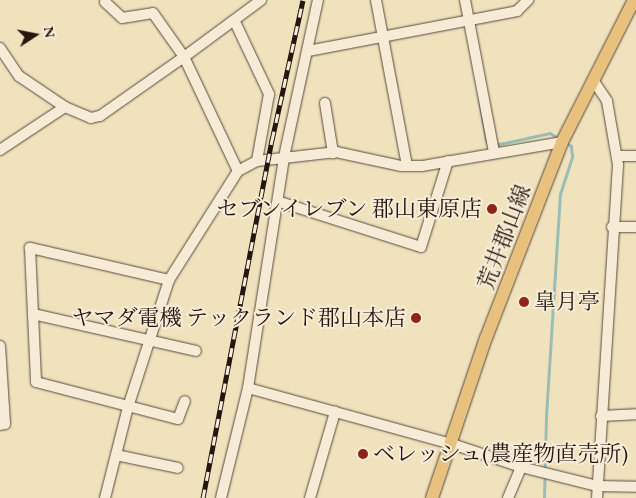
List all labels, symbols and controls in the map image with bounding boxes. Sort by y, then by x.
north arrow [10,10,60,60]
text: N [40,25,60,39]
street label: 荒井郡山線 [472,181,536,293]
place label: セブンイレブン 郡山東原店 [214,196,482,222]
marker: セブンイレブン 郡山東原店 [486,203,498,215]
place label: 皐月亭 [534,289,600,315]
marker: 皐月亭 [518,296,530,308]
place label: ヤマダ電機 テックランド郡山本店 [72,305,406,331]
marker: ヤマダ電機 テックランド郡山本店 [410,312,422,324]
place label: ベレッシュ(農産物直売所) [373,441,629,467]
marker: ベレッシュ(農産物直売所) [357,448,369,460]

